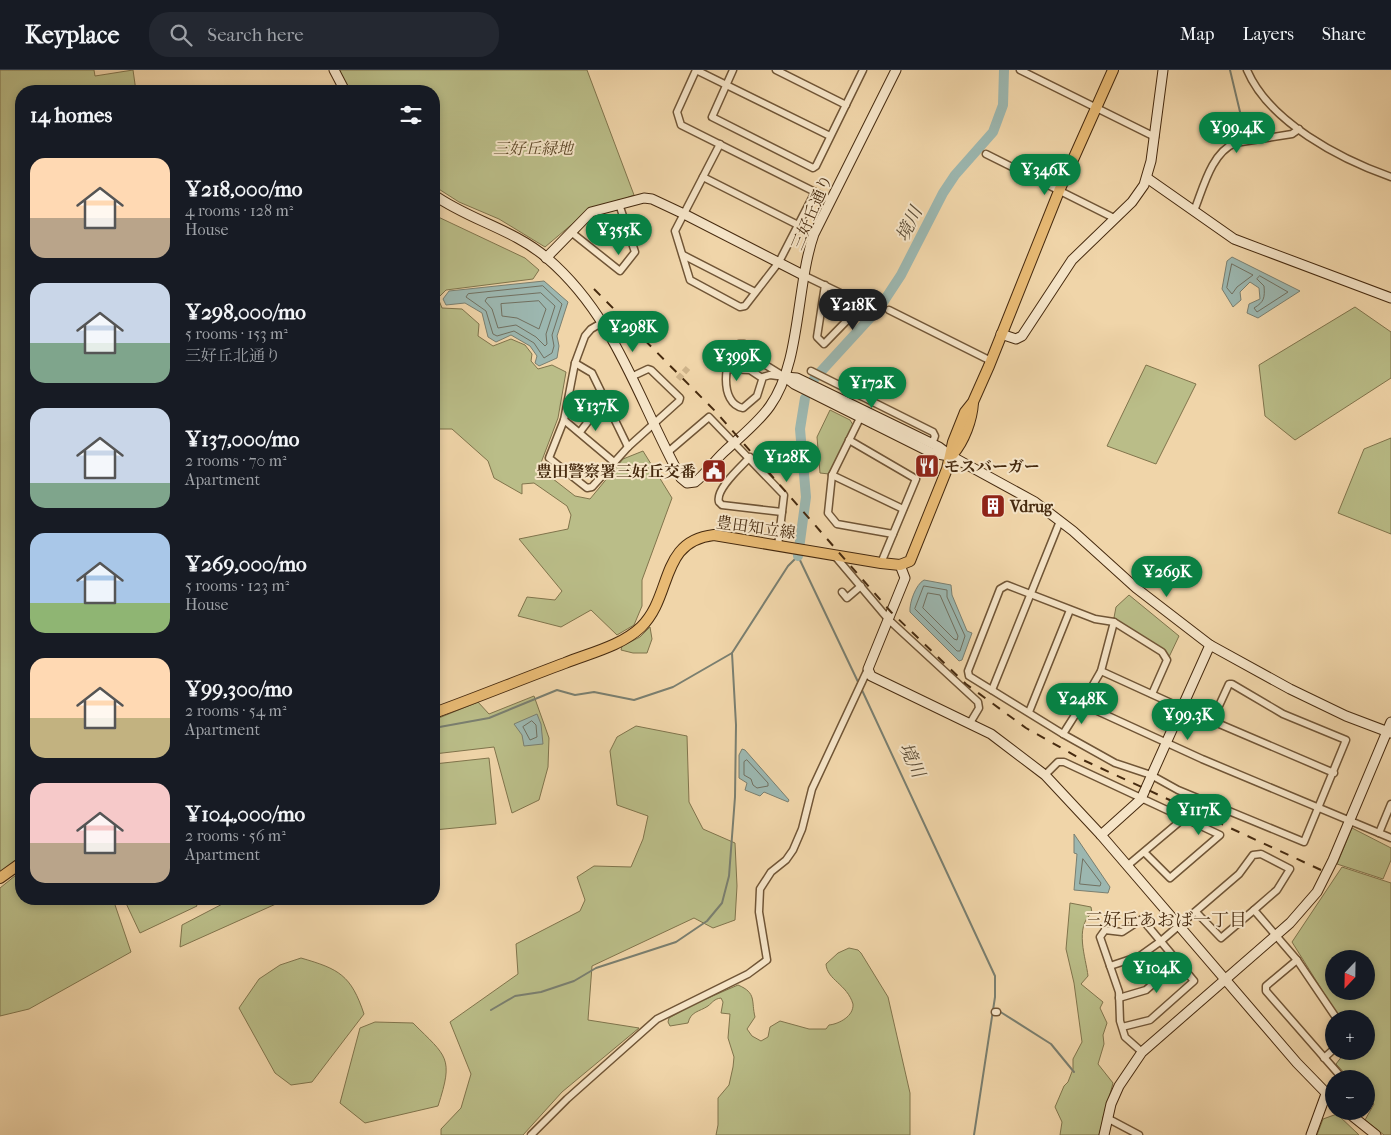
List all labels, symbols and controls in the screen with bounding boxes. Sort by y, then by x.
search box [149,12,499,57]
text: Keyplace [25,21,119,49]
icon: search [167,21,195,49]
text: Search here [207,24,304,46]
text: Map [1180,24,1214,45]
text: Layers [1242,24,1294,45]
text: Share [1322,24,1366,45]
icon: filters [397,101,425,129]
text: 14 homes [30,103,112,127]
pin: ¥99.4K [1196,112,1278,154]
text: ¥99.4K [1210,118,1264,137]
park label: 三好丘緑地 [493,139,575,158]
pin: ¥346K [1010,154,1080,196]
text: ¥346K [1021,160,1069,179]
street label: 三好丘通り [787,172,836,253]
text: ¥218,000/mo [185,177,302,201]
icon: home [70,178,130,238]
text: 4 rooms · 128 m² [185,201,293,220]
water label: 境川 [892,202,928,245]
pin: ¥355K [584,214,654,256]
text: House [185,220,228,239]
text: ¥355K [597,220,641,239]
pin: ¥218K [818,288,888,331]
text: ¥218K [830,295,876,314]
text: ¥298,000/mo [185,300,306,324]
icon: home [70,303,130,363]
pin: ¥298K [598,310,668,353]
text: ¥298K [609,317,657,336]
text: 5 rooms · 153 m² [185,324,288,343]
pin: ¥399K [702,340,772,382]
text: 三好丘北通り [185,346,281,365]
text: ¥399K [713,346,761,365]
pin: ¥172K [837,366,907,409]
text: ¥172K [849,373,895,392]
pin: ¥137K [561,390,631,432]
text: ¥137K [574,396,618,415]
text: ¥137,000/mo [185,427,299,451]
icon: home [70,428,130,488]
pin: ¥128K [752,440,822,483]
text: ¥128K [764,447,810,466]
text: 2 rooms · 70 m² [185,451,287,470]
restaurant icon: モスバーガー [914,453,940,479]
place label: モスバーガー [944,457,1040,476]
public building icon: 豊田警察署三好丘交番 [701,458,727,484]
place label: 豊田警察署三好丘交番 [536,462,696,481]
text: Apartment [185,470,260,489]
building icon: Vdrug [980,493,1006,519]
place label: Vdrug [1009,497,1053,517]
street label: 豊田知立線 [715,513,797,542]
text: ¥269,000/mo [185,552,307,576]
icon: home [70,553,130,613]
pin: ¥269K [1132,556,1202,598]
text: ¥269K [1142,562,1192,581]
text: 5 rooms · 123 m² [185,576,289,595]
text: House [185,595,228,614]
text: ¥99,300/mo [185,677,293,701]
icon: home [70,678,130,738]
pin: ¥248K [1047,682,1117,725]
text: ¥248K [1057,689,1107,708]
pin: ¥99.3K [1147,698,1229,741]
text: 2 rooms · 54 m² [185,701,286,720]
text: ¥99.3K [1163,705,1213,724]
text: Apartment [185,720,260,739]
water label: 境川 [894,739,930,783]
pin: ¥117K [1164,794,1234,836]
text: ¥117K [1177,800,1221,819]
text: ¥104,000/mo [185,802,305,826]
icon: home [70,803,130,863]
text: 2 rooms · 56 m² [185,826,286,845]
text: Apartment [185,845,260,864]
district label: 三好丘あおば一丁目 [1085,910,1247,931]
north arrow [1325,950,1375,1000]
map controls [1325,950,1375,1120]
pin: ¥104K [1122,952,1192,994]
text: ¥104K [1133,958,1181,977]
button: + [1325,1010,1375,1060]
button: − [1325,1070,1375,1120]

